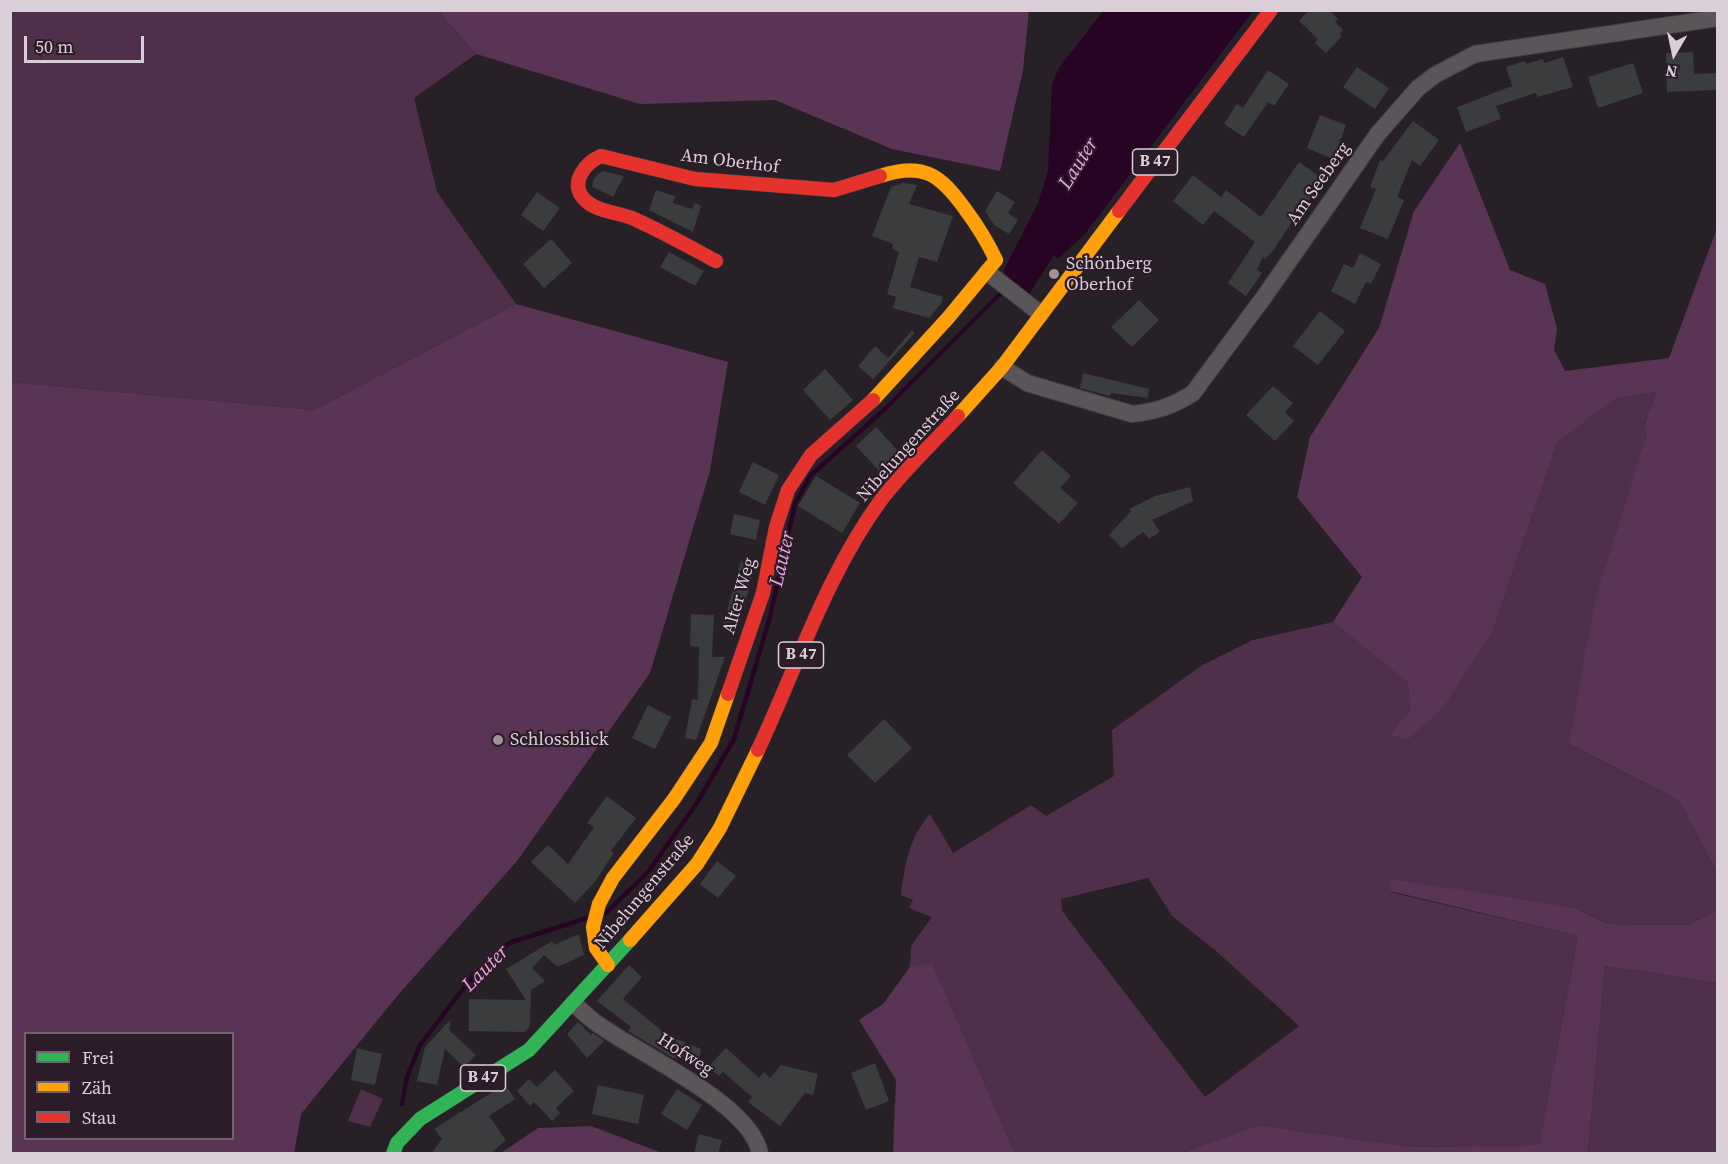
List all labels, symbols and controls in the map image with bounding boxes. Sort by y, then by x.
scale bar [27,24,147,62]
north arrow [1644,24,1704,84]
text: 50 m [35,34,73,59]
text: N [1664,60,1679,84]
water label: Lauter [1054,134,1104,194]
street label: Am Seeberg [1283,138,1355,230]
street label: Am Oberhof [679,145,781,179]
road number: B 47 [1132,149,1178,175]
place label: Schönberg Oberhof [1066,253,1152,296]
marker: Schönberg Oberhof [1047,267,1061,281]
street label: Nibelungenstraße [853,385,965,507]
water label: Lauter [765,529,801,589]
street label: Alter Weg [719,555,761,637]
road number: B 47 [778,642,824,668]
place label: Schlossblick [510,729,609,751]
marker: Schlossblick [491,733,505,747]
street label: Nibelungenstraße [590,830,700,954]
water label: Lauter [458,941,514,997]
street label: Hofweg [653,1029,717,1081]
legend [24,1032,234,1140]
text: Frei [82,1045,114,1070]
road number: B 47 [460,1065,506,1091]
text: Zäh [82,1075,112,1100]
text: Stau [82,1105,117,1130]

